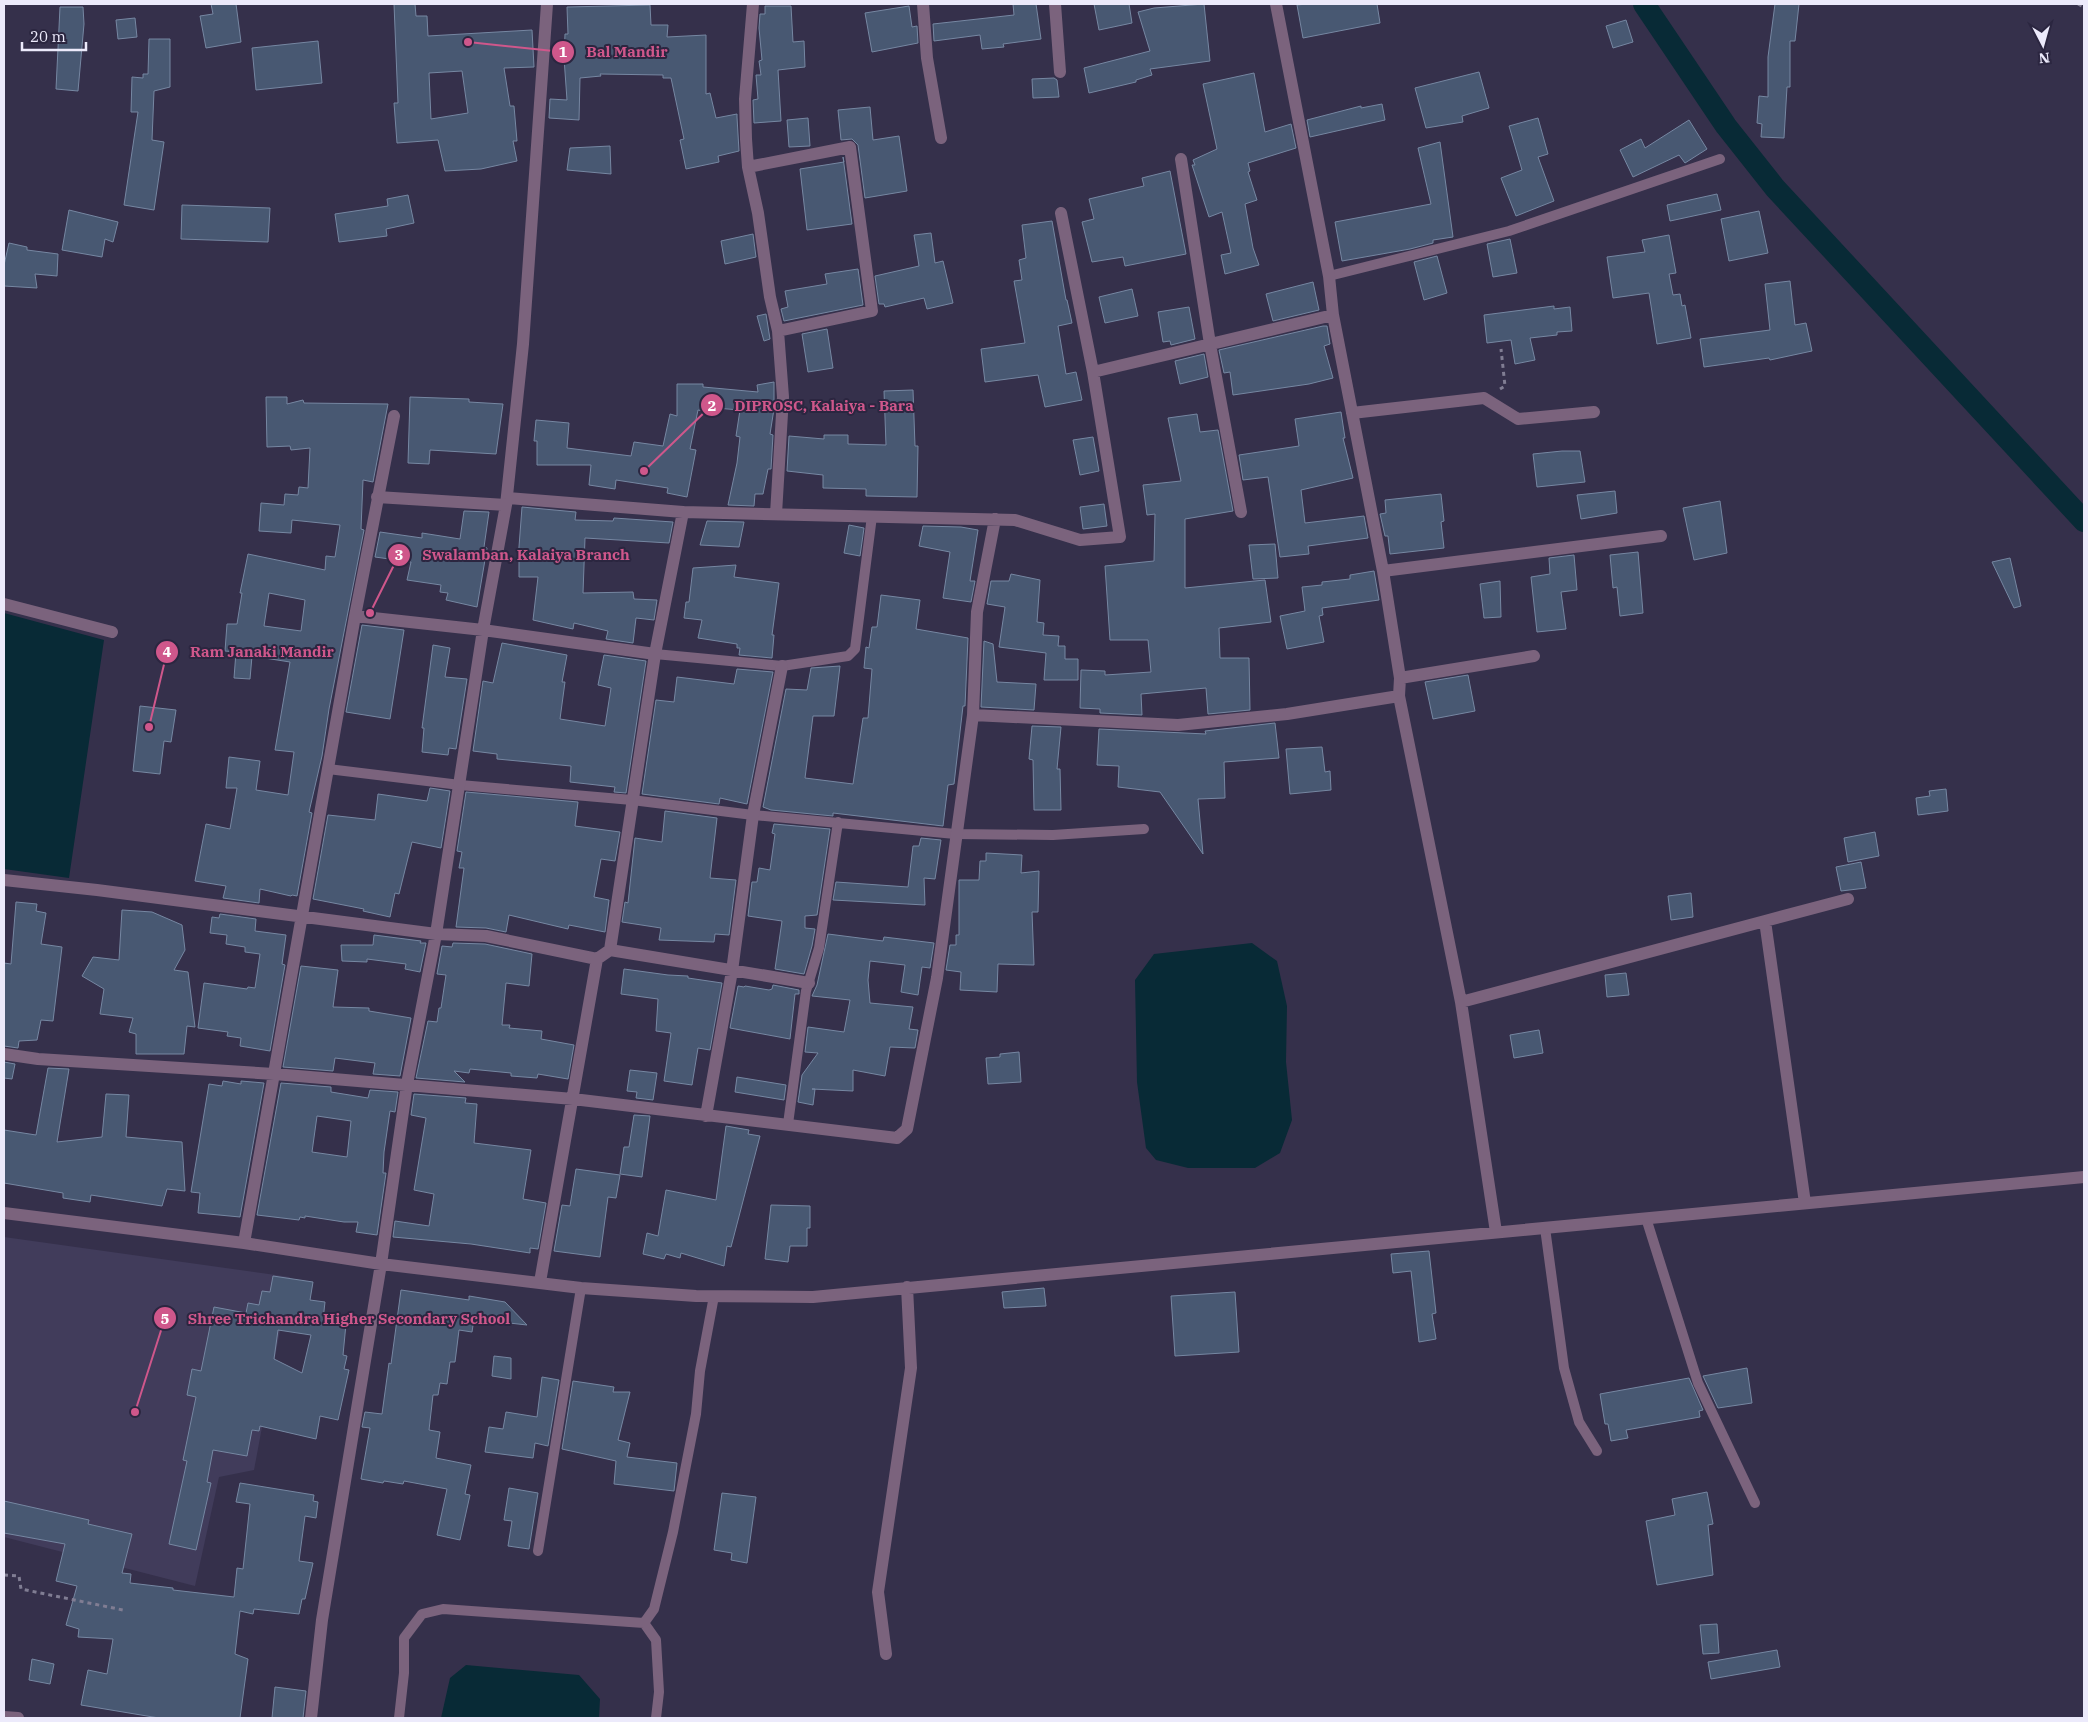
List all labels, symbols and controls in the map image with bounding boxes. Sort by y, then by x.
scale bar [22,20,86,52]
north arrow [2018,20,2068,70]
text: 20 m [30,27,66,46]
callout: Bal Mandir [551,37,677,67]
text: 1 [558,42,568,61]
text: Bal Mandir [586,42,668,61]
text: N [2038,48,2051,67]
callout: DIPROSC, Kalaiya - Bara [700,390,924,420]
text: 2 [707,396,717,415]
text: DIPROSC, Kalaiya - Bara [734,396,914,415]
callout: Swalamban, Kalaiya Branch [387,540,640,570]
text: 3 [394,545,404,564]
text: Swalamban, Kalaiya Branch [422,545,630,564]
callout: Ram Janaki Mandir [155,637,344,667]
text: 4 [162,642,172,661]
text: Ram Janaki Mandir [190,642,335,661]
callout: Shree Trichandra Higher Secondary School [152,1303,520,1333]
text: 5 [160,1309,170,1328]
text: Shree Trichandra Higher Secondary School [188,1309,510,1328]

